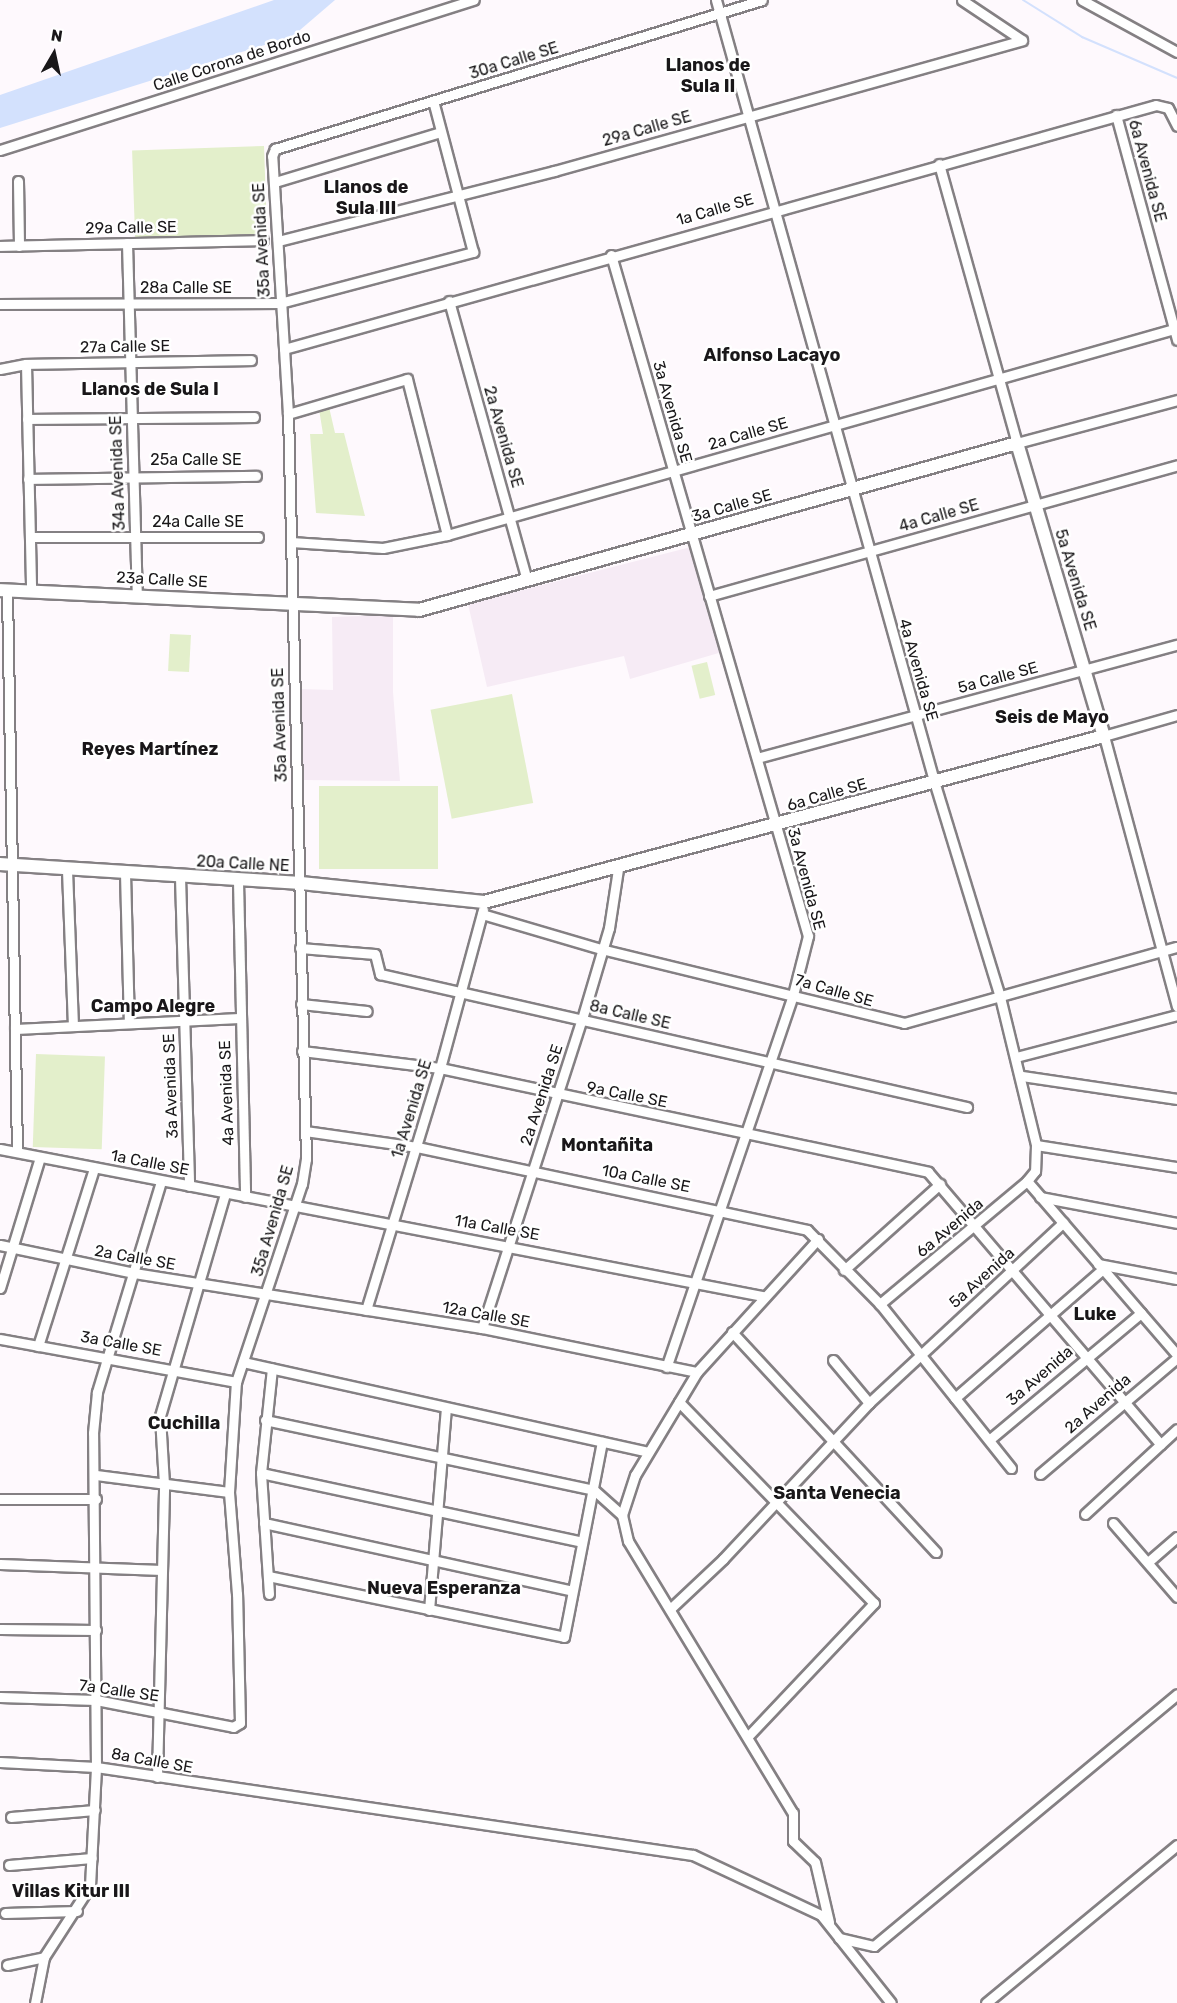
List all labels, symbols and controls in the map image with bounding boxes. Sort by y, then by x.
north arrow [24,24,84,84]
text: N [50,25,64,46]
street label: Calle Corona de Bordo [151,26,313,96]
street label: 30a Calle SE [467,38,561,84]
district label: Llanos de Sula II [666,55,750,98]
street label: 29a Calle SE [600,107,694,151]
street label: 6a Avenida SE [1124,117,1170,225]
district label: Llanos de Sula III [324,177,408,219]
street label: 35a Avenida SE [249,182,275,298]
street label: 1a Calle SE [674,190,756,230]
street label: 29a Calle SE [85,218,177,238]
street label: 28a Calle SE [140,278,232,298]
street label: 27a Calle SE [80,337,170,357]
district label: Alfonso Lacayo [704,344,840,366]
street label: 3a Avenida SE [648,359,696,465]
district label: Llanos de Sula I [81,378,219,400]
street label: 2a Avenida SE [479,384,527,490]
street label: 2a Calle SE [706,413,790,455]
street label: 34a Avenida SE [106,415,130,531]
street label: 25a Calle SE [150,450,242,470]
street label: 3a Calle SE [690,485,774,527]
street label: 4a Calle SE [897,495,981,537]
street label: 24a Calle SE [152,512,244,532]
street label: 5a Avenida SE [1050,527,1100,633]
street label: 23a Calle SE [116,568,208,592]
street label: 4a Avenida SE [894,616,942,724]
street label: 5a Calle SE [956,658,1040,698]
street label: 35a Avenida SE [268,667,292,783]
district label: Seis de Mayo [995,706,1109,728]
district label: Reyes Martínez [82,738,218,760]
street label: 6a Calle SE [785,774,869,816]
street label: 3a Avenida SE [783,826,829,932]
street label: 20a Calle NE [196,852,290,876]
street label: 7a Calle SE [793,971,875,1011]
district label: Campo Alegre [91,995,215,1017]
street label: 8a Calle SE [588,996,672,1034]
street label: 3a Avenida SE [160,1033,182,1139]
street label: 4a Avenida SE [216,1040,238,1146]
street label: 2a Avenida SE [517,1042,567,1148]
street label: 1a Avenida SE [388,1057,436,1161]
street label: 9a Calle SE [585,1078,669,1112]
district label: Montañita [561,1134,653,1156]
street label: 1a Calle SE [109,1146,191,1180]
street label: 10a Calle SE [600,1161,692,1197]
street label: 35a Avenida SE [248,1163,298,1279]
street label: 6a Avenida [912,1194,988,1262]
street label: 11a Calle SE [453,1211,541,1245]
street label: 2a Calle SE [93,1241,177,1275]
street label: 5a Avenida [945,1243,1019,1313]
street label: 12a Calle SE [441,1298,531,1332]
district label: Luke [1074,1303,1116,1325]
street label: 3a Calle SE [79,1327,163,1361]
street label: 3a Avenida [1003,1342,1077,1410]
street label: 2a Avenida [1061,1370,1135,1438]
district label: Cuchilla [148,1412,220,1434]
district label: Santa Venecia [773,1482,901,1504]
district label: Nueva Esperanza [367,1577,521,1599]
street label: 7a Calle SE [78,1676,160,1706]
street label: 8a Calle SE [110,1744,194,1778]
district label: Villas Kitur III [12,1880,130,1902]

